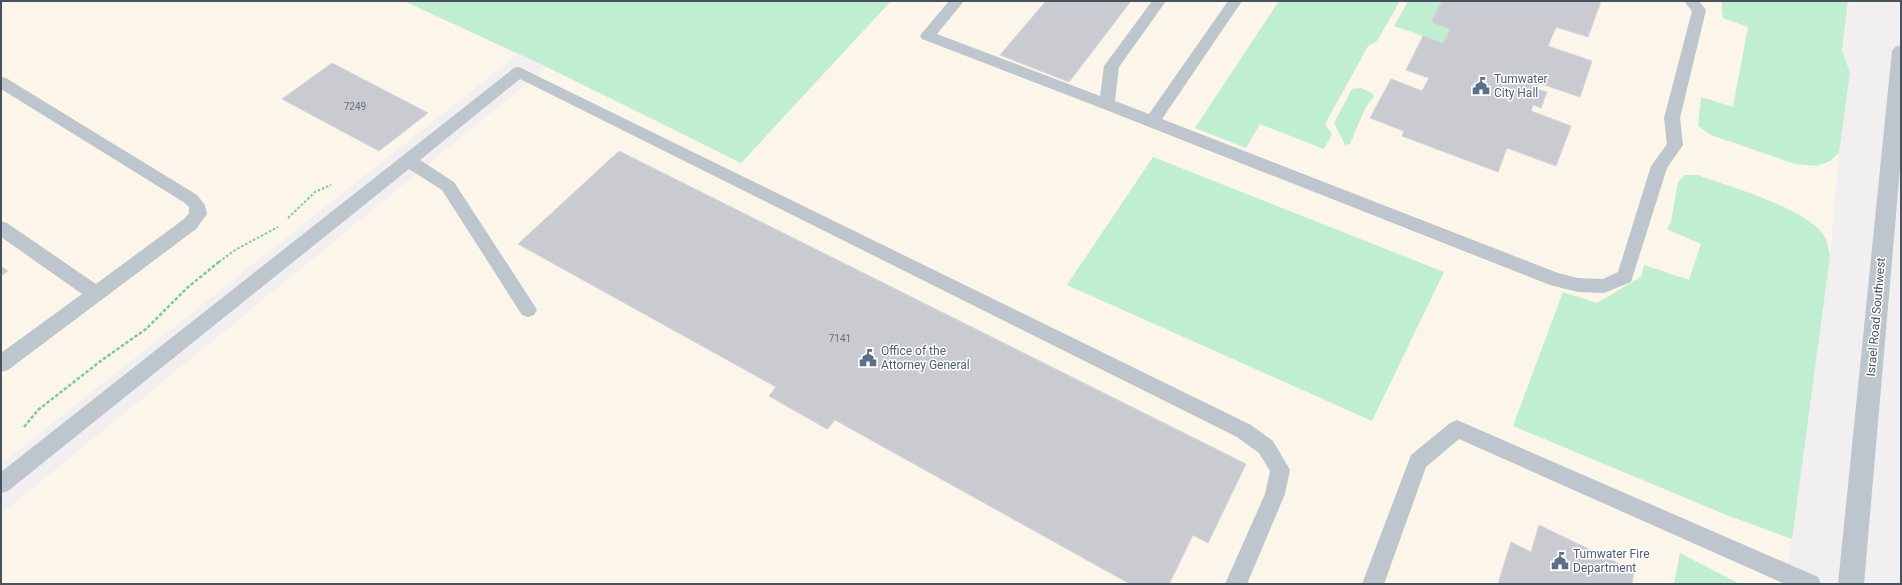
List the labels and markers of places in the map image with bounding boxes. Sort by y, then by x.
place label: Tumwater City Hall [1494,72,1548,100]
public building icon: Tumwater City Hall [1471,76,1491,96]
place label: Office of the Attorney General [881,344,970,372]
public building icon: Office of the Attorney General [858,348,878,368]
place label: Tumwater Fire Department [1573,547,1650,575]
public building icon: Tumwater Fire Department [1550,551,1570,571]

